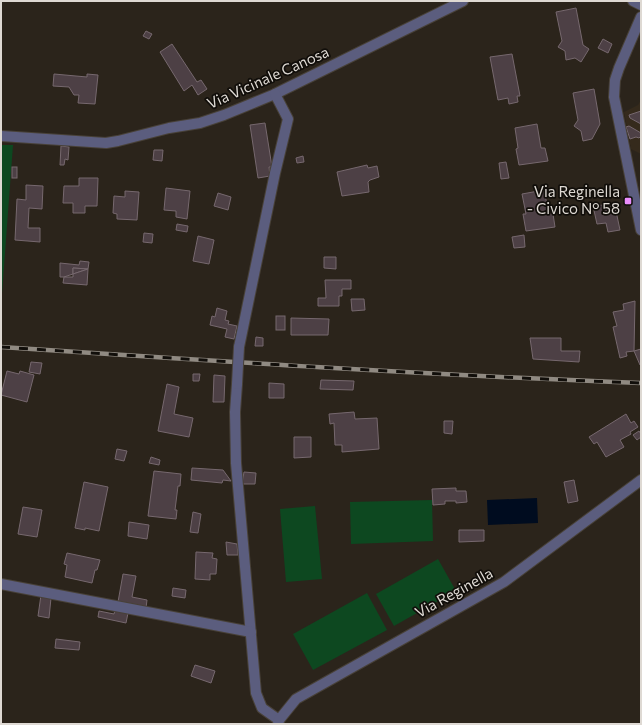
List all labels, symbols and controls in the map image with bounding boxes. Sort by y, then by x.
street label: Via Vicinale Canosa [204,42,331,112]
place label: Via Reginella - Civico N° 58 [527,182,620,217]
marker: Via Reginella - Civico N° 58 [623,196,633,206]
street label: Via Reginella [411,563,496,621]

